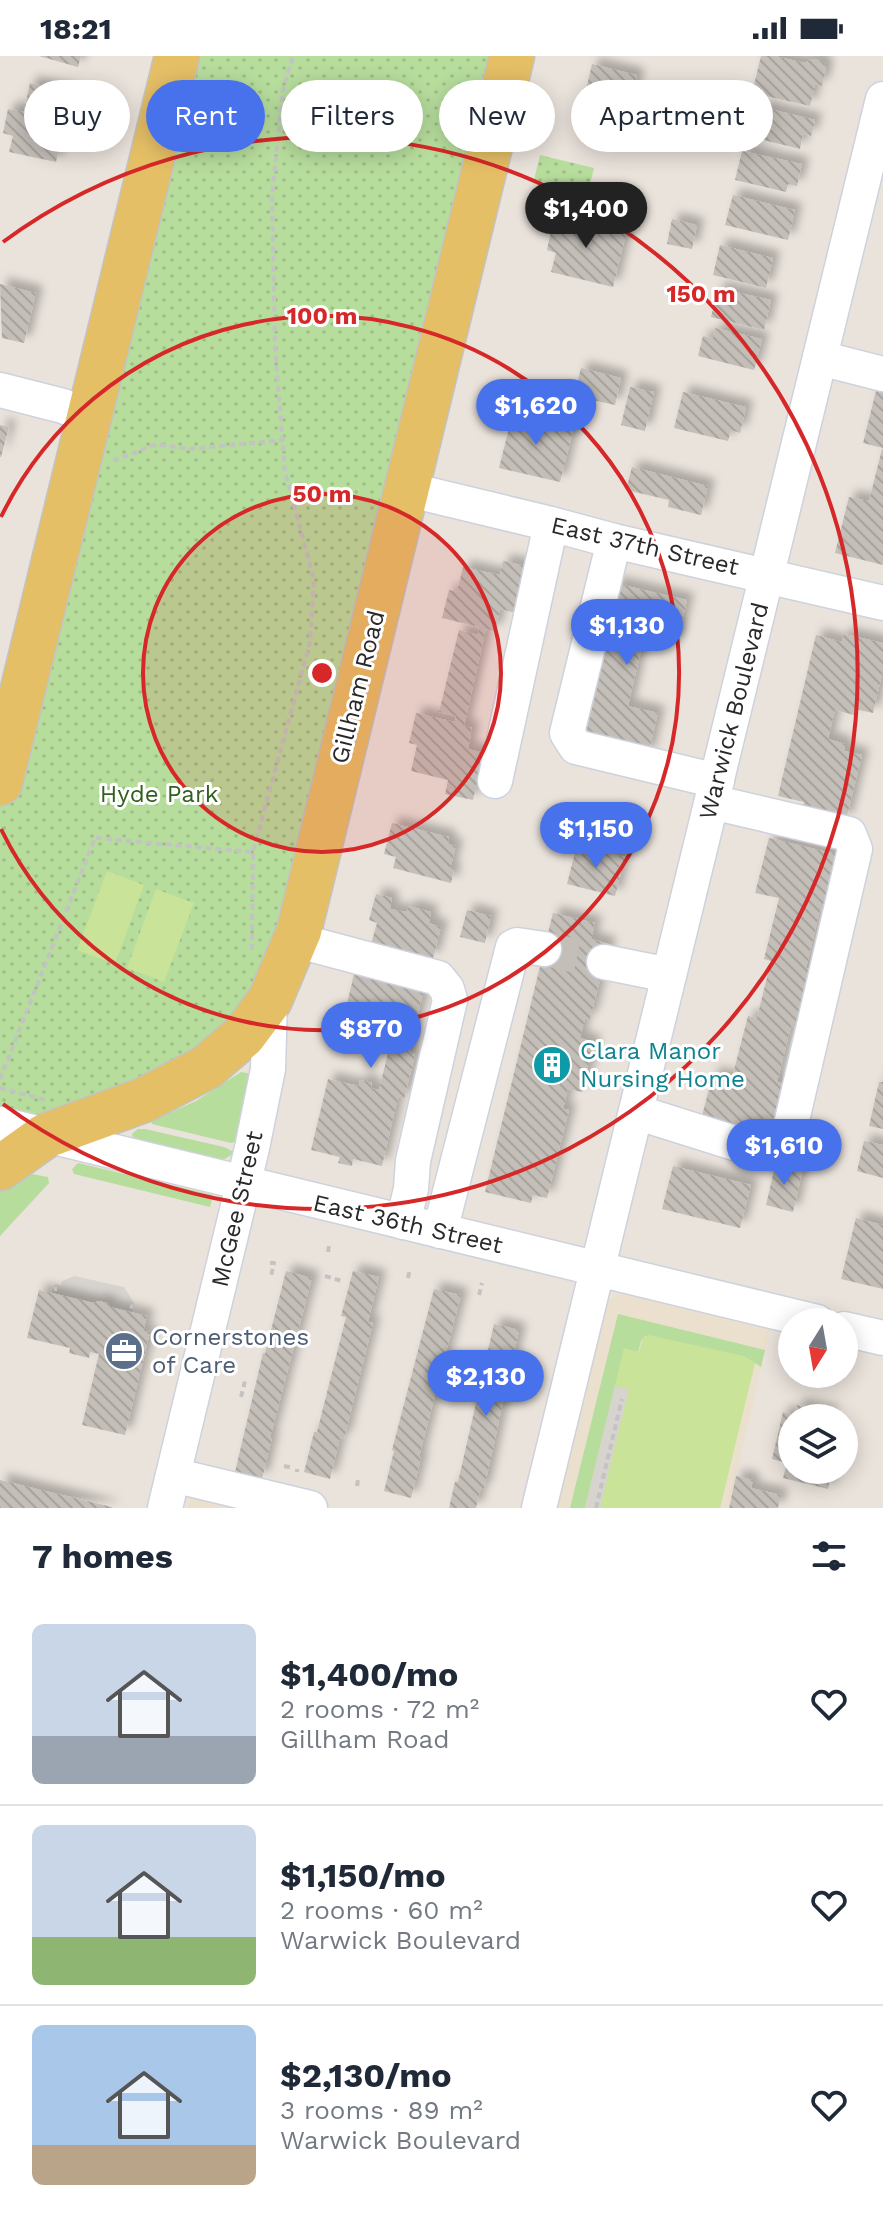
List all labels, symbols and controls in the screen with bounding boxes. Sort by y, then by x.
text: 18:21 [40,11,112,46]
chip: Buy [24,80,130,152]
chip: Rent [146,80,265,152]
chip: Filters [281,80,423,152]
chip: New [439,80,555,152]
chip: Apartment [571,80,773,152]
pin: $1,400 [521,182,651,250]
text: $1,400 [543,193,629,223]
text: 150 m [666,280,736,308]
text: 100 m [287,302,357,330]
pin: $1,620 [471,379,601,447]
text: $1,620 [494,390,578,420]
text: 50 m [293,480,351,508]
street label: East 37th Street [548,511,742,581]
pin: $1,130 [562,599,692,667]
street label: Warwick Boulevard [693,600,775,822]
street label: Gillham Road [325,608,391,766]
text: $1,130 [589,610,665,640]
centre of rings [308,659,336,687]
park label: Hyde Park [100,780,219,808]
pin: $1,150 [531,802,661,870]
text: $1,150 [558,813,634,843]
pin: $870 [324,1002,418,1070]
text: $870 [339,1013,403,1043]
place label: Clara Manor Nursing Home [580,1037,745,1093]
building icon: Clara Manor Nursing Home [531,1044,573,1086]
pin: $1,610 [719,1119,849,1187]
street label: McGee Street [205,1128,269,1290]
text: $1,610 [745,1130,823,1160]
street label: East 36th Street [310,1189,506,1259]
north arrow [778,1308,858,1388]
map controls [778,1308,858,1484]
place label: Cornerstones of Care [152,1323,309,1379]
office icon: Cornerstones of Care [103,1330,145,1372]
pin: $2,130 [421,1350,551,1418]
text: $2,130 [446,1361,526,1391]
button: layers [778,1404,858,1484]
icon: filters [807,1534,851,1578]
text: 7 homes [32,1536,173,1576]
text: $1,400/mo [280,1654,458,1694]
icon: home [96,1656,192,1752]
icon: heart [807,1682,851,1726]
text: 2 rooms · 72 m² [280,1694,479,1724]
text: Gillham Road [280,1724,450,1754]
text: $1,150/mo [280,1855,446,1895]
icon: home [96,1857,192,1953]
icon: heart [807,1883,851,1927]
text: 2 rooms · 60 m² [280,1895,483,1925]
text: Warwick Boulevard [280,1925,521,1955]
text: $2,130/mo [280,2055,452,2095]
icon: home [96,2057,192,2153]
icon: heart [807,2083,851,2127]
text: 3 rooms · 89 m² [280,2095,483,2125]
text: Warwick Boulevard [280,2125,521,2155]

